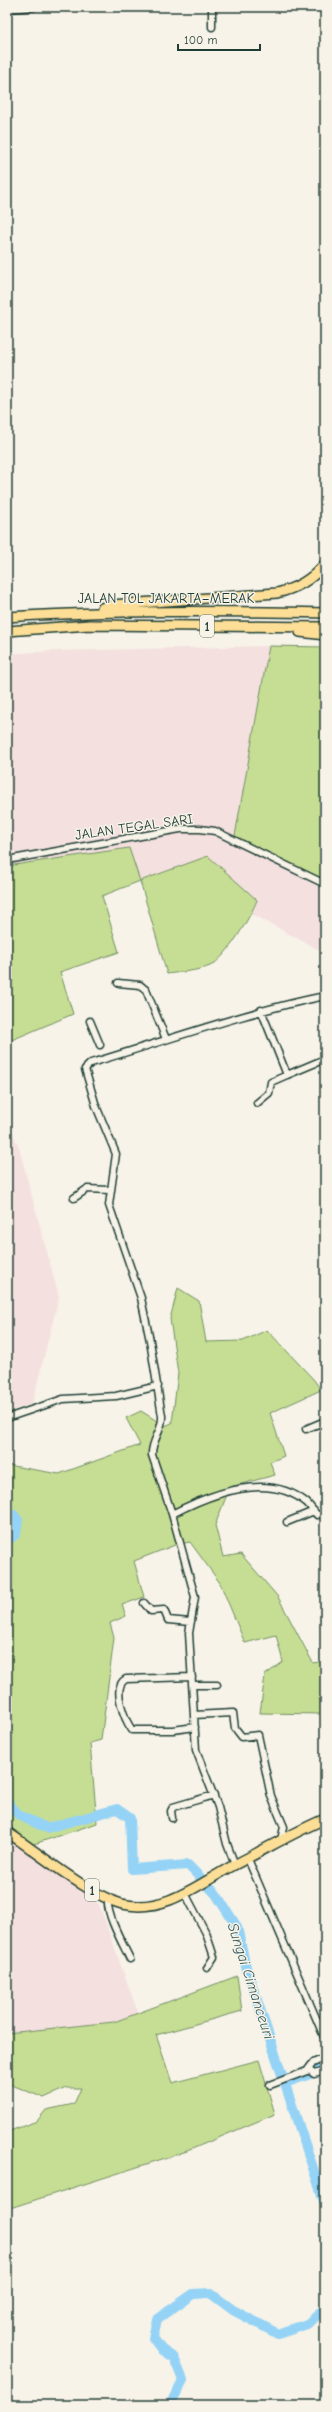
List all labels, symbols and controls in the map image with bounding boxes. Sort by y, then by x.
scale bar [178,26,260,52]
text: 100 m [184,33,217,47]
street label: JALAN TOL JAKARTA–MERAK [78,590,254,607]
road number: 1 [200,615,214,637]
street label: JALAN TEGAL SARI [74,810,194,844]
road number: 1 [85,1879,99,1901]
water label: Sungai Cimanceuri [224,1920,279,2042]

